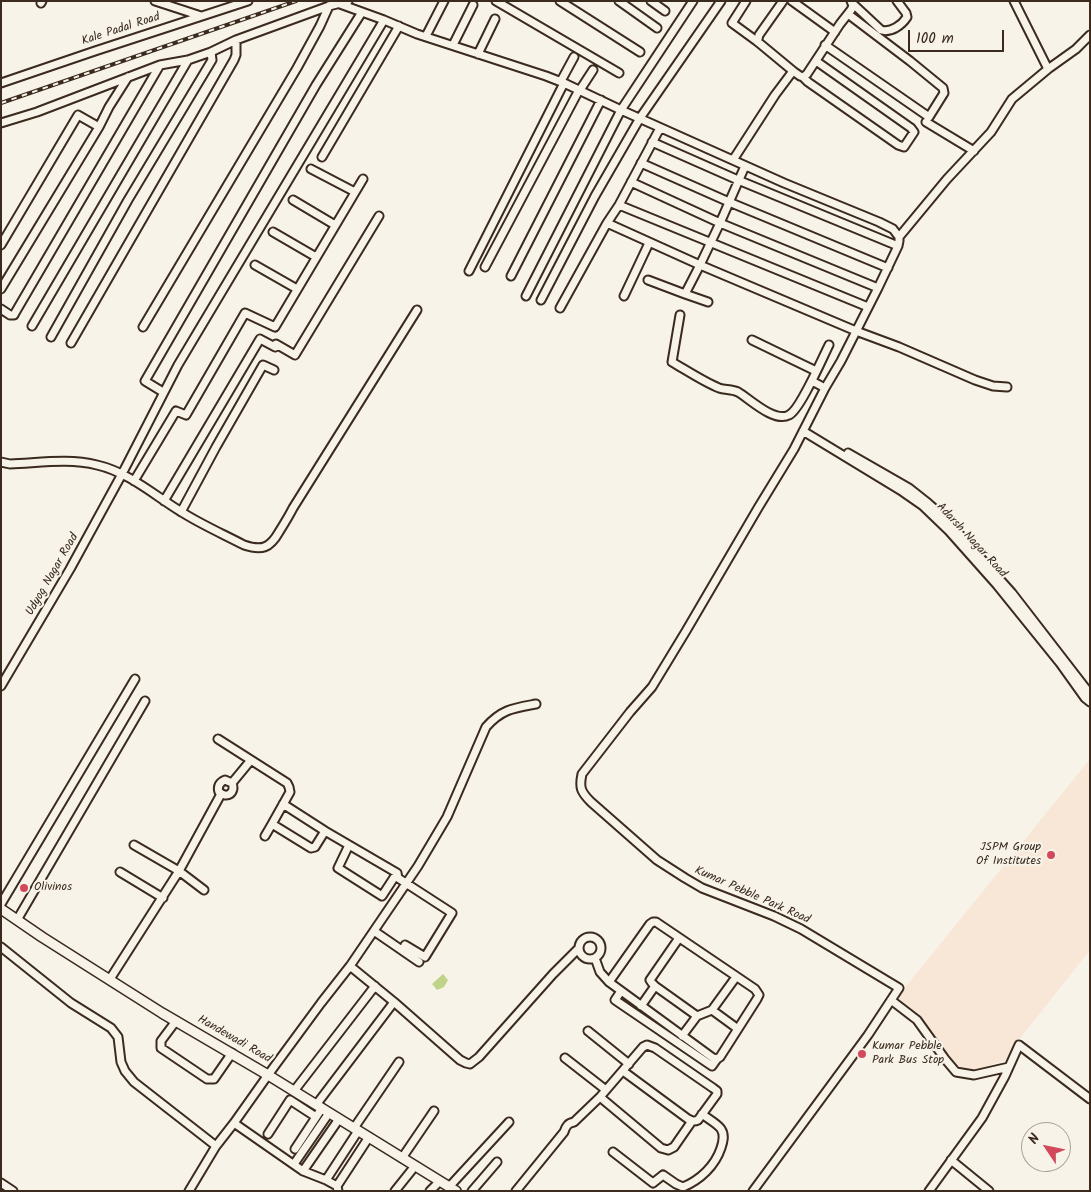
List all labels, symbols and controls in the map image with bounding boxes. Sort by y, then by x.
street label: Kale Padal Road [80,11,162,49]
scale bar [911,20,1007,52]
text: 100 m [916,27,954,51]
street label: Adarsh Nagar Road [933,501,1009,581]
street label: Udyog Nagar Road [24,531,82,619]
place label: JSPM Group Of Institutes [976,841,1041,869]
marker: JSPM Group Of Institutes [1045,849,1057,861]
street label: Kumar Pebble Park Road [692,864,812,928]
place label: Olivinos [34,881,72,895]
marker: Olivinos [18,882,30,894]
street label: Handewadi Road [195,1013,273,1067]
place label: Kumar Pebble Park Bus Stop [872,1040,944,1068]
marker: Kumar Pebble Park Bus Stop [856,1048,868,1060]
north arrow [1021,1122,1071,1172]
text: N [1023,1129,1046,1149]

